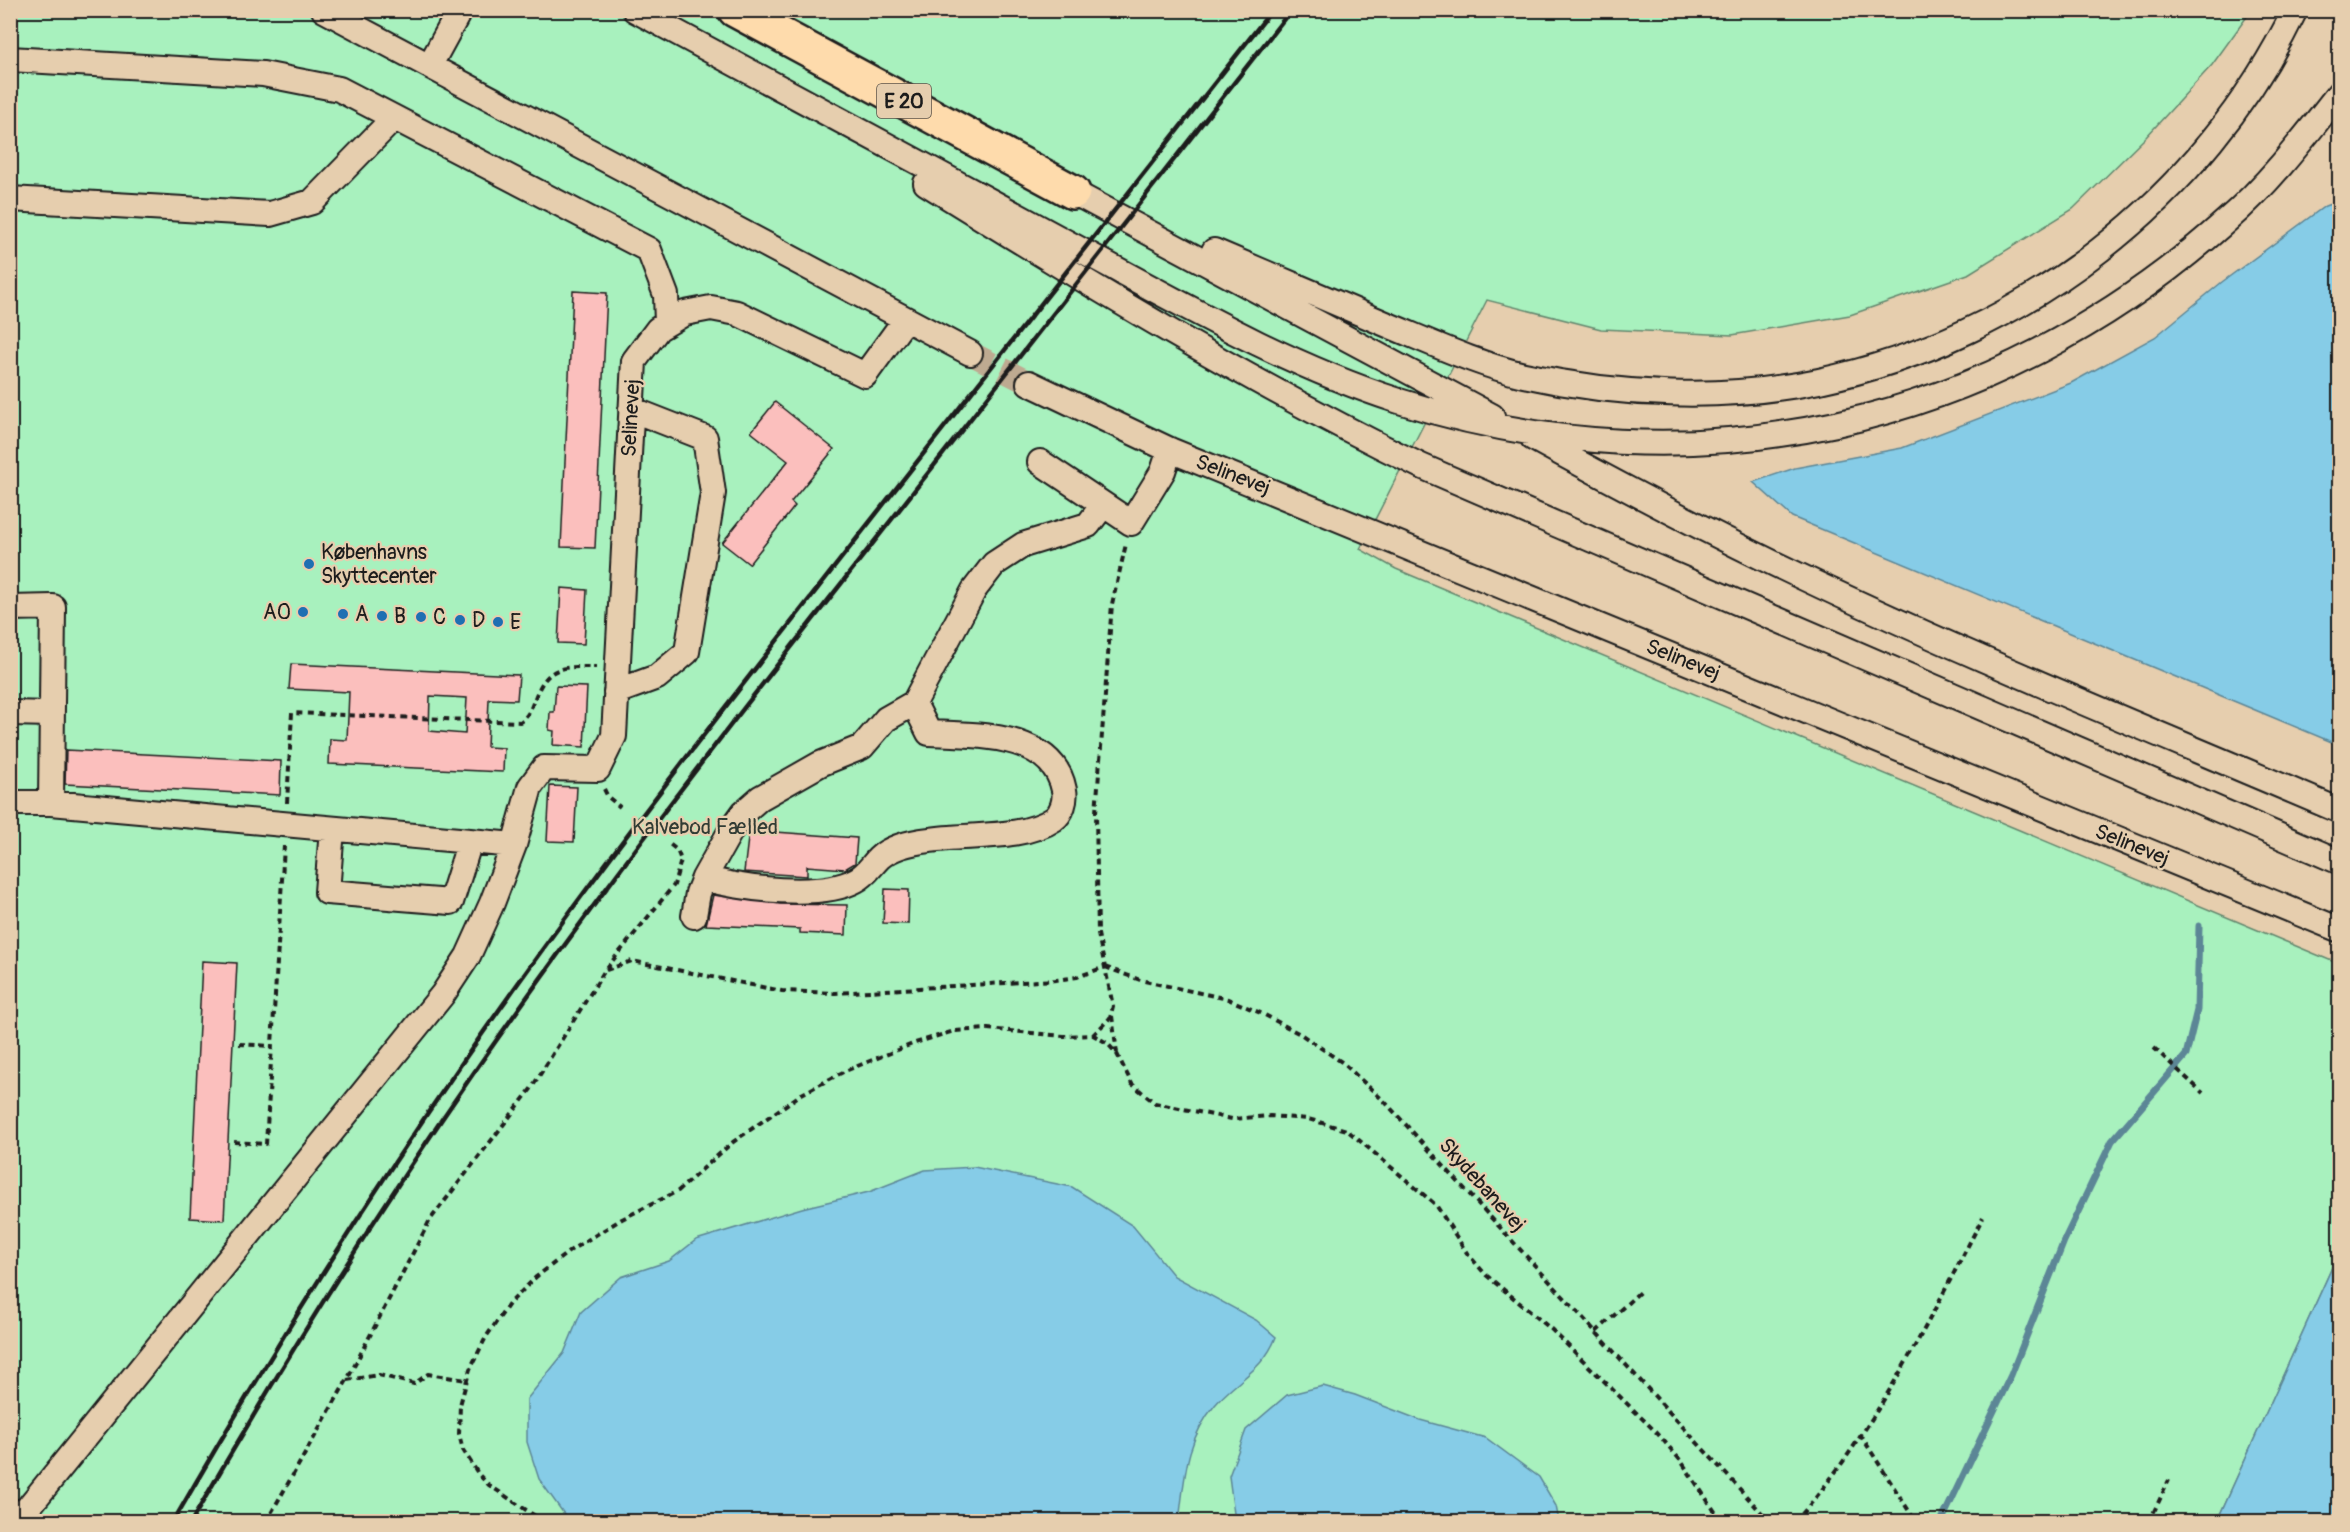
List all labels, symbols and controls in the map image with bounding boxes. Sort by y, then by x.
road number: E 20 [877,84,931,118]
street label: Selinevej [615,378,647,458]
street label: Selinevej [1192,448,1274,502]
place label: Københavns Skyttecenter [321,539,437,590]
marker: Københavns Skyttecenter [302,557,316,571]
place label: A0 [263,599,291,626]
place label: A [355,601,369,628]
place label: B [394,603,406,630]
place label: C [433,604,446,631]
marker: A0 [296,605,310,619]
marker: A [336,607,350,621]
place label: D [472,607,485,634]
marker: B [375,609,389,623]
place label: E [510,609,521,636]
marker: C [414,610,428,624]
marker: D [453,613,467,627]
marker: E [491,615,505,629]
street label: Selinevej [1642,633,1724,687]
park label: Kalvebod Fælled [632,814,778,841]
street label: Selinevej [2091,818,2173,872]
street label: Skydebanevej [1433,1132,1531,1238]

